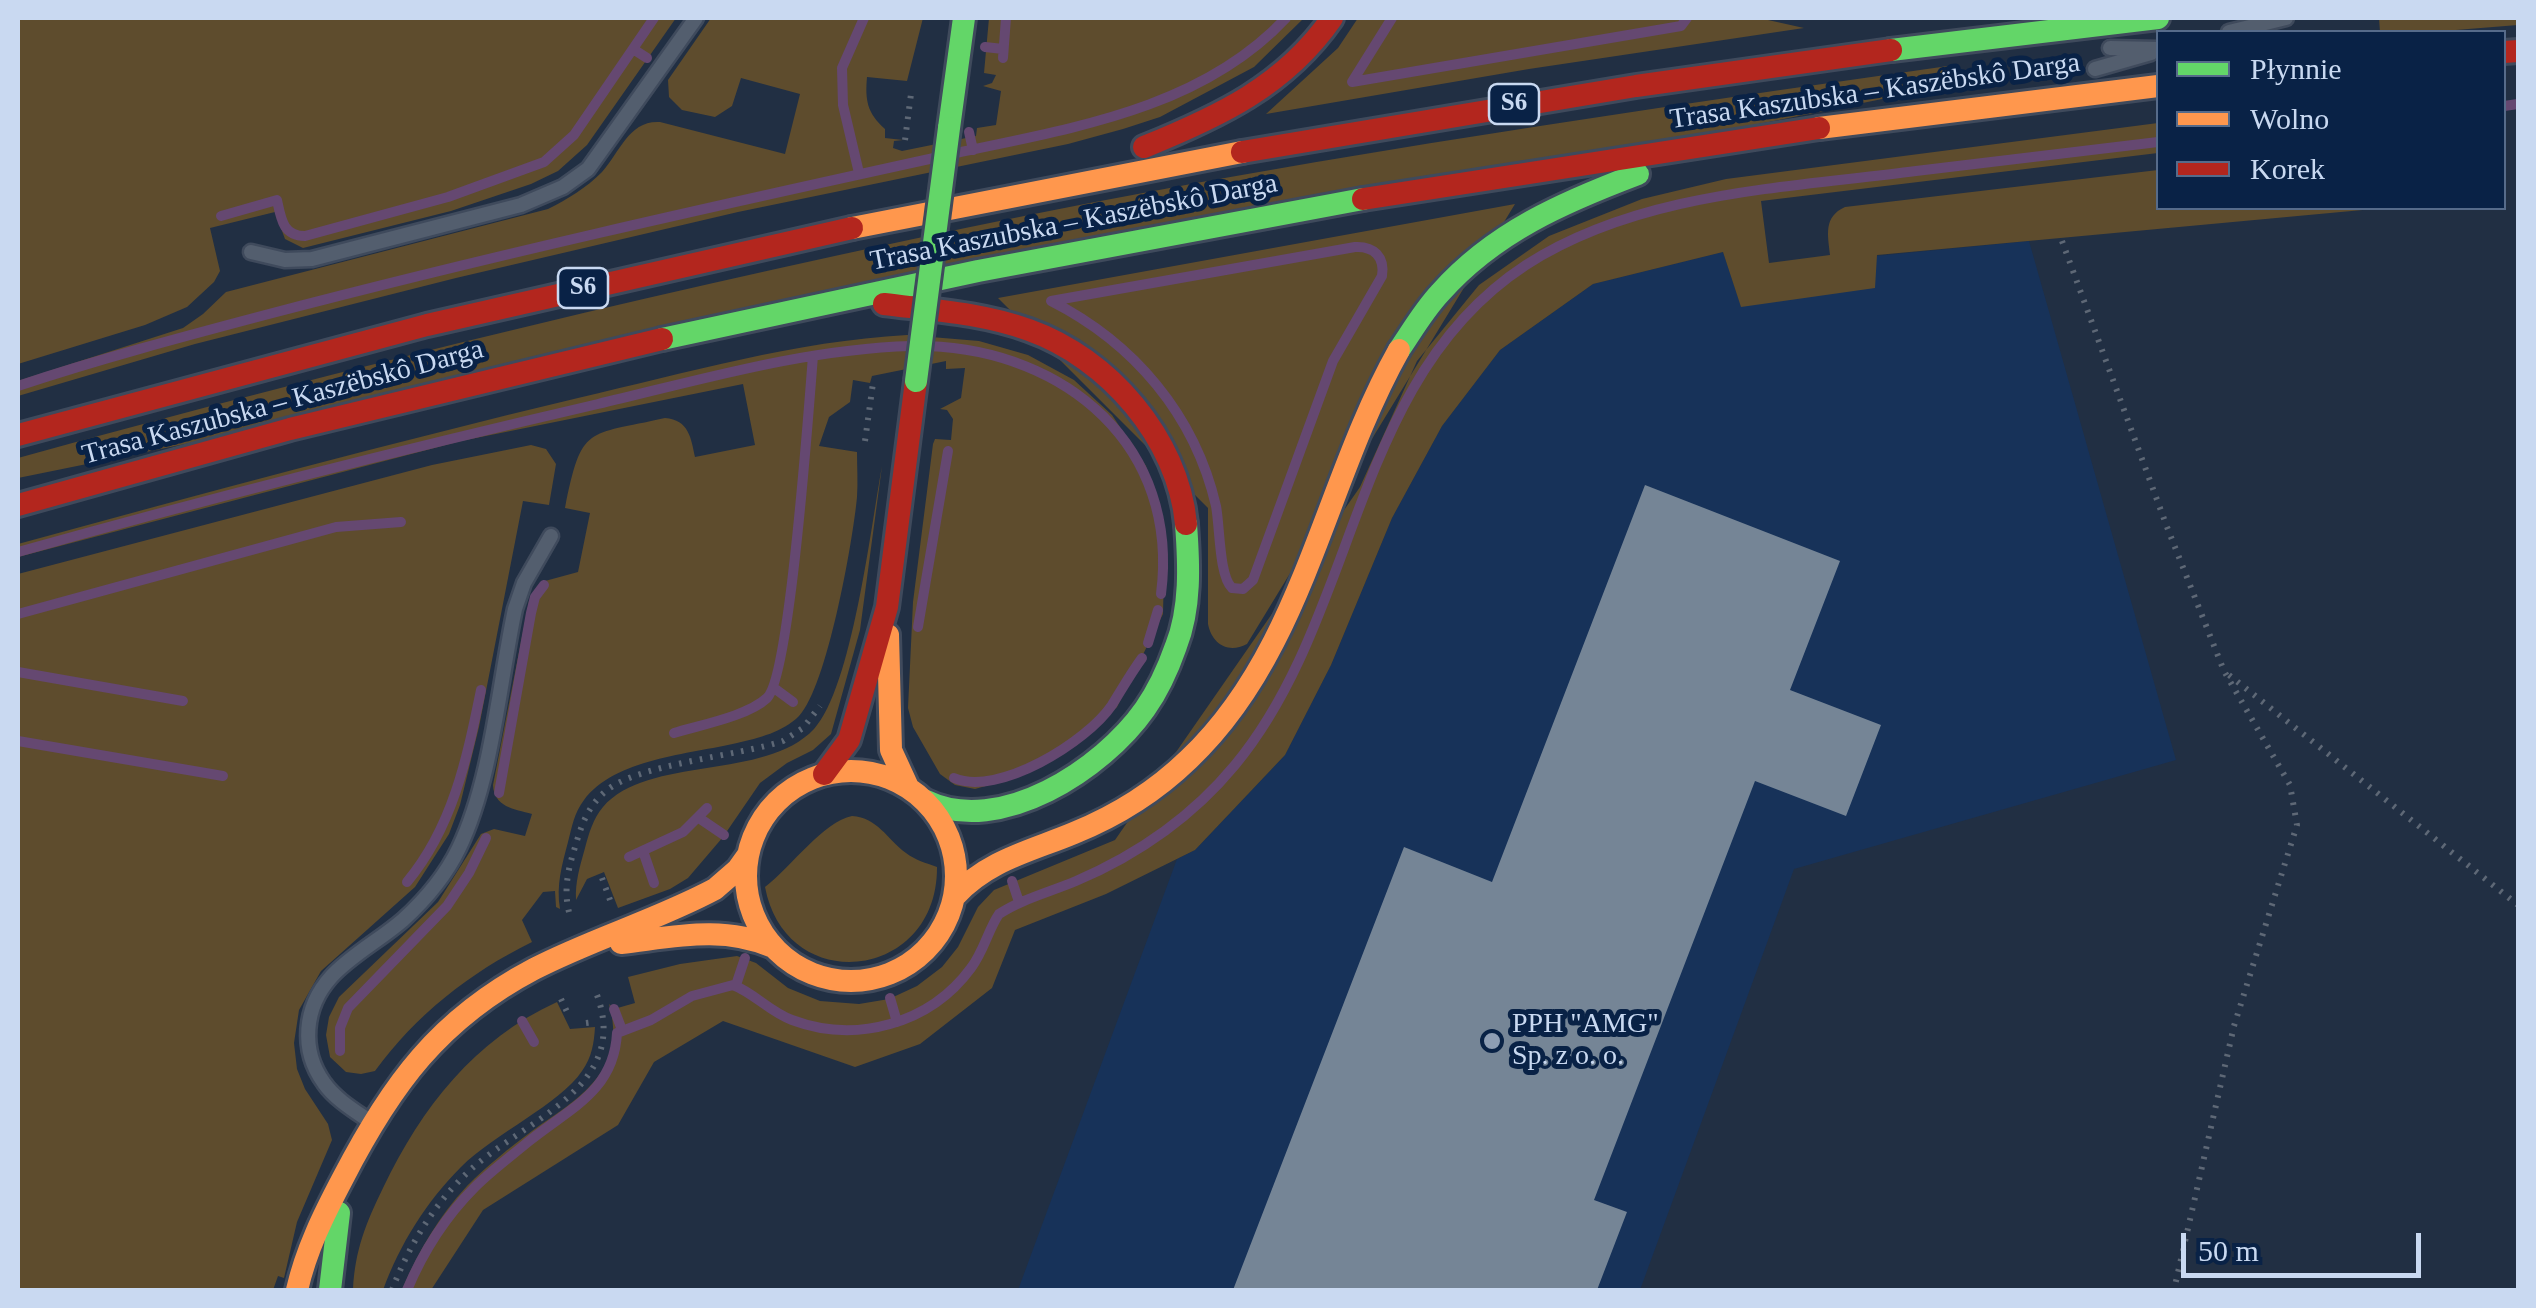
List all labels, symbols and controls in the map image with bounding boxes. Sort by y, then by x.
legend [2156,30,2506,210]
street label: Trasa Kaszubska – Kaszëbskô Darga [1668,47,2082,137]
text: Płynnie [2250,52,2342,85]
road number: S6 [1489,84,1539,124]
text: Wolno [2250,102,2329,135]
text: Korek [2250,152,2325,185]
street label: Trasa Kaszubska – Kaszëbskô Darga [868,167,1280,279]
road number: S6 [558,268,608,308]
street label: Trasa Kaszubska – Kaszëbskô Darga [79,333,487,473]
place label: PPH "AMG" Sp. z o. o. [1512,1008,1659,1074]
marker: PPH "AMG" Sp. z o. o. [1481,1030,1503,1052]
scale bar [2186,1213,2426,1275]
text: 50 m [2198,1234,2259,1267]

